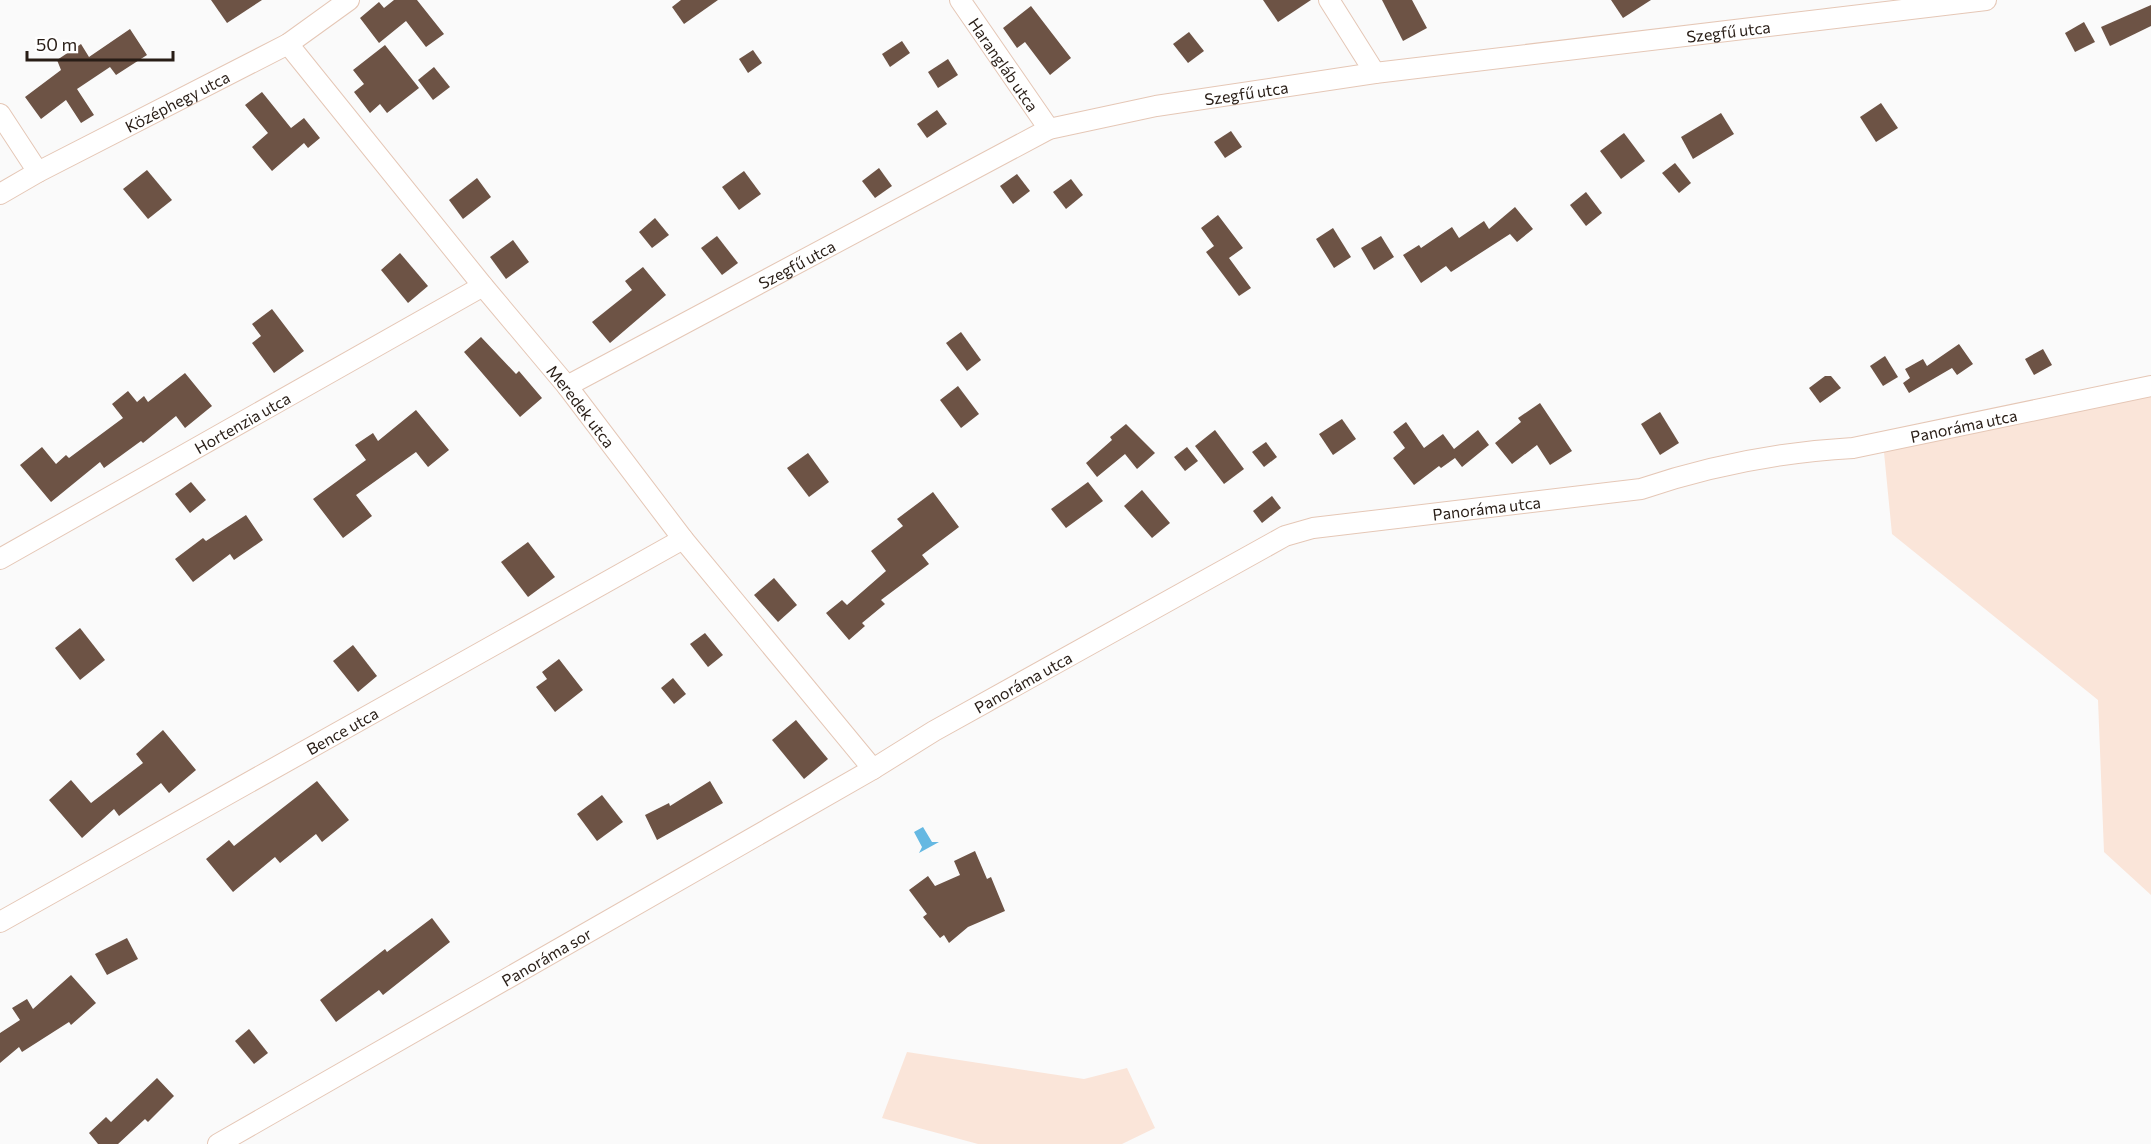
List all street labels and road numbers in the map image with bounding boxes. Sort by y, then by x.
street label: Harangláb utca [965,14,1043,115]
street label: Szegfű utca [1685,16,1771,45]
street label: Középhegy utca [121,66,232,136]
street label: Szegfű utca [1203,77,1289,108]
street label: Szegfű utca [755,235,838,292]
street label: Meredek utca [544,361,619,451]
street label: Hortenzia utca [191,388,293,457]
street label: Panoráma utca [1908,405,2019,445]
street label: Panoráma utca [1431,492,1542,523]
street label: Panoráma utca [970,647,1075,716]
street label: Bence utca [303,703,381,758]
street label: Panoráma sor [498,923,595,989]

